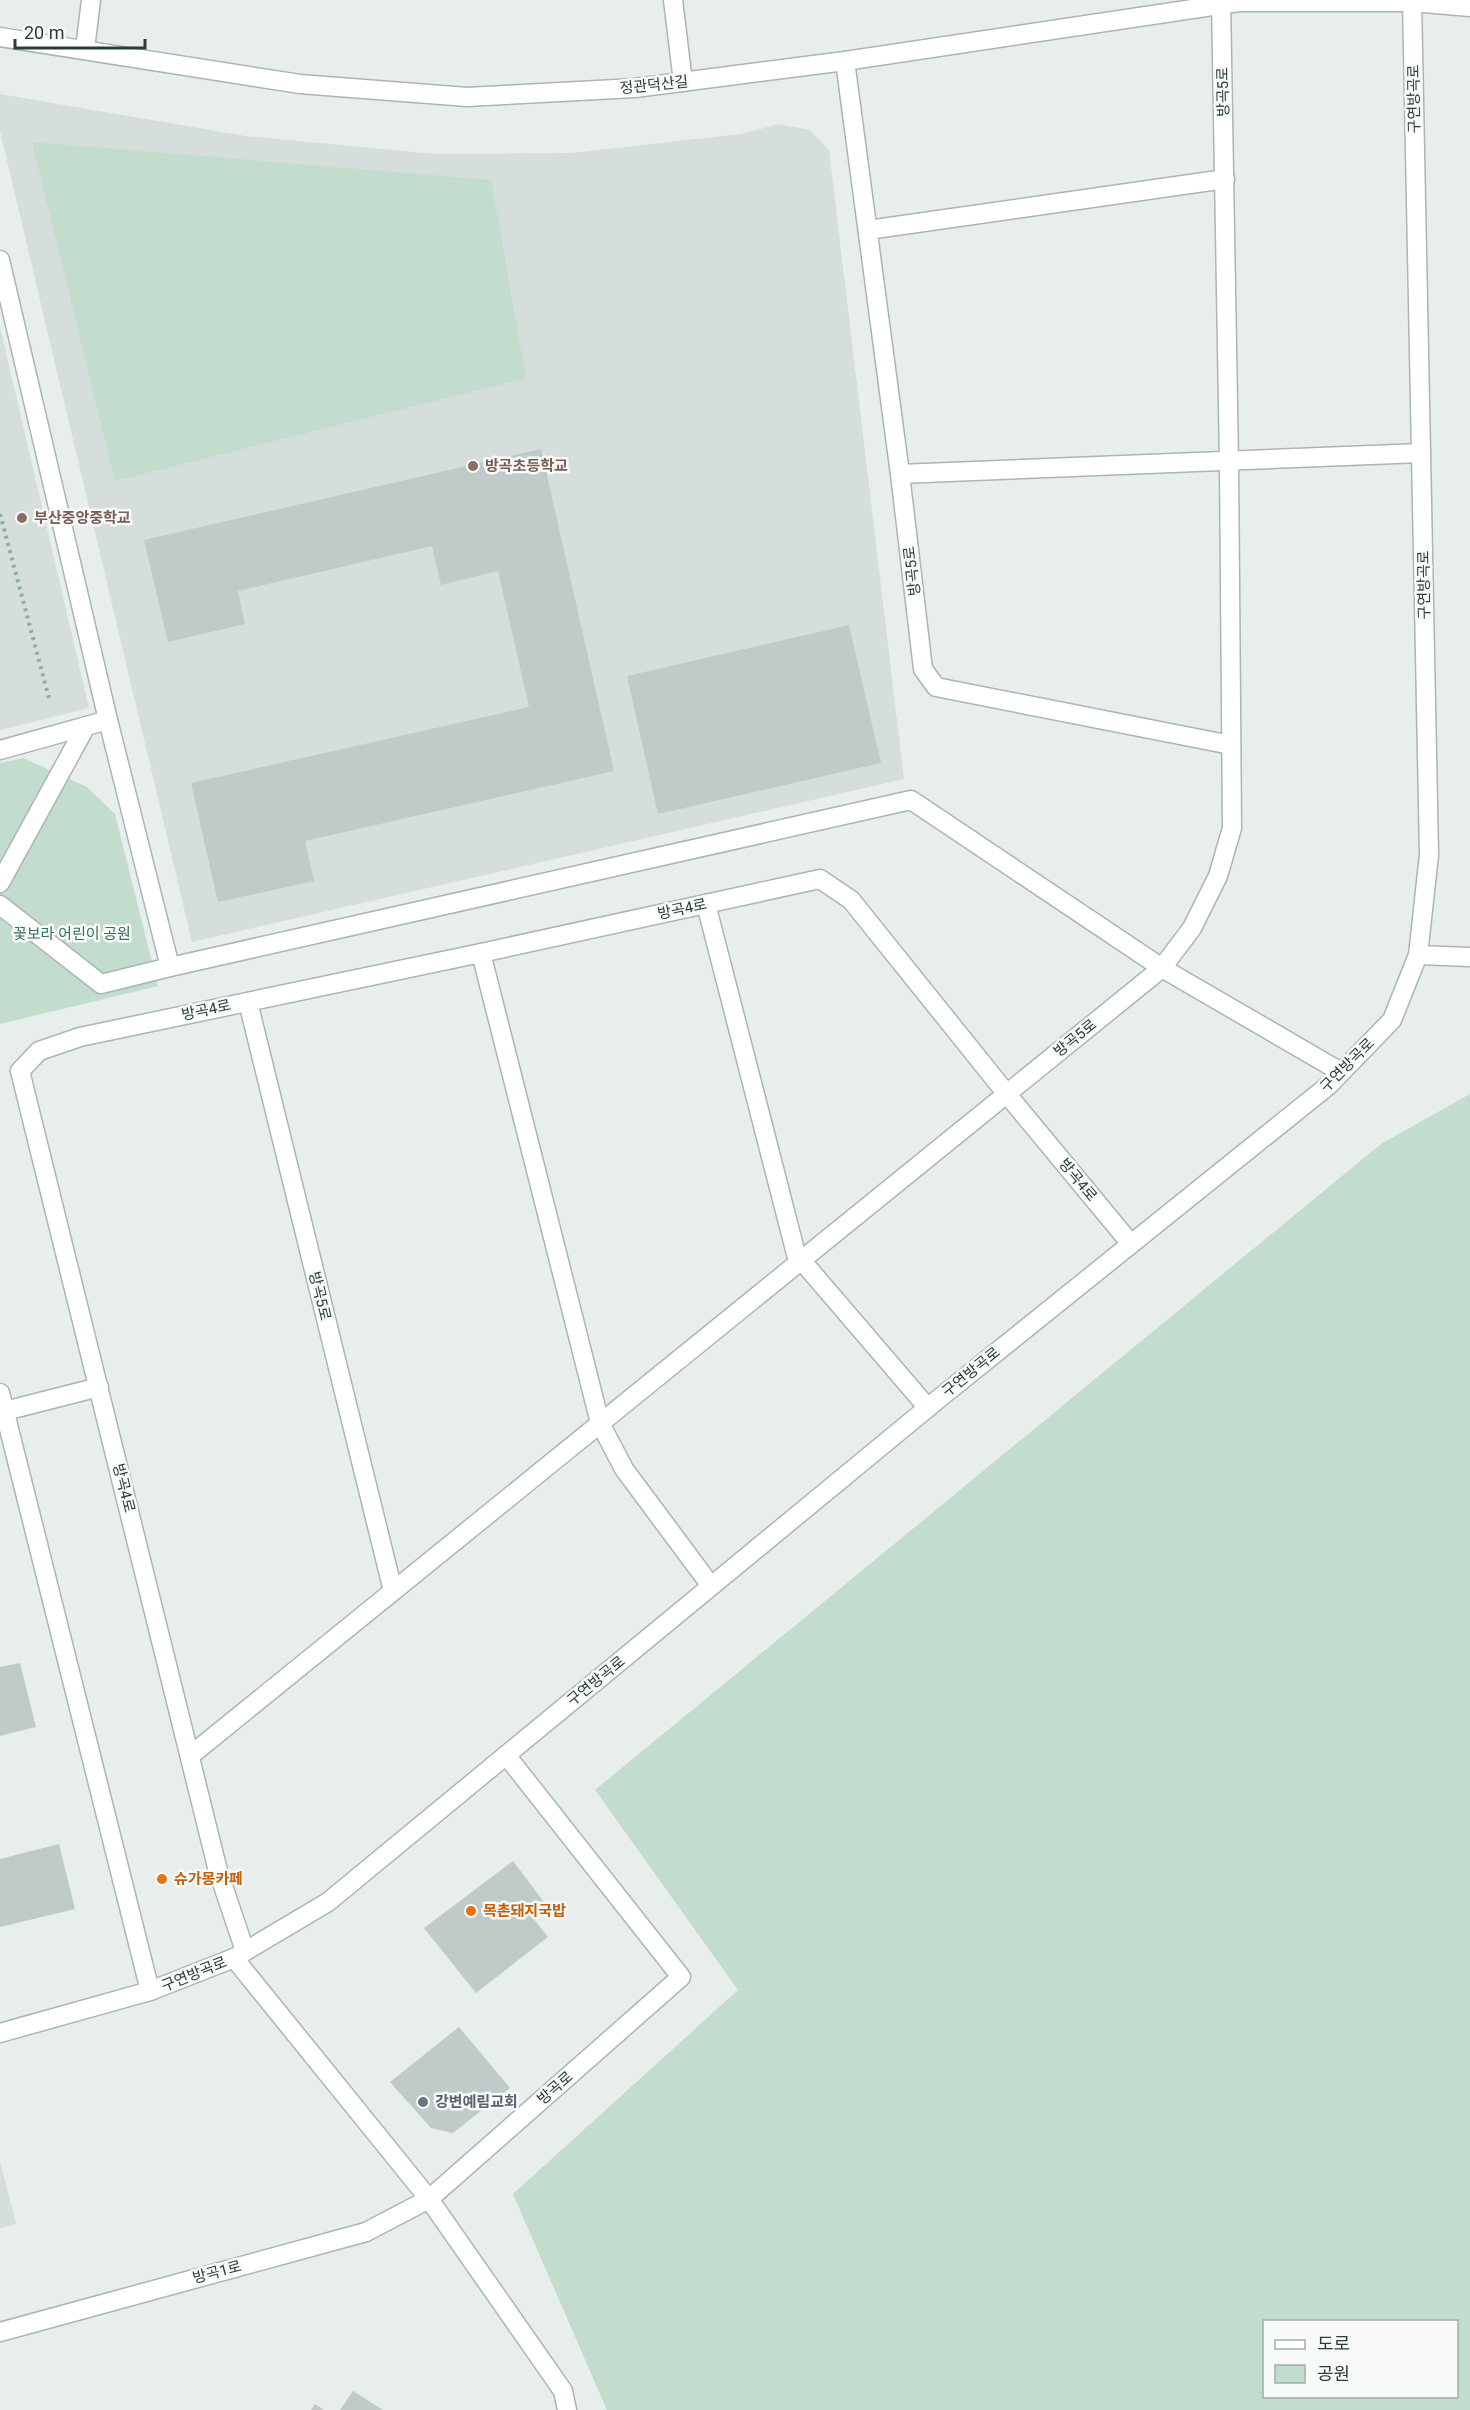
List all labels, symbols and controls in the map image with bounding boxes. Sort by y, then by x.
scale bar [15,12,146,50]
text: 20 m [24,22,64,43]
street label: 구연방곡로 [1404,64,1424,134]
street label: 방곡5로 [1214,67,1232,117]
street label: 정관덕산길 [619,72,689,98]
place label: 방곡초등학교 [485,457,568,475]
marker: 방곡초등학교 [466,459,480,473]
place label: 부산중앙중학교 [34,509,131,527]
marker: 부산중앙중학교 [15,511,29,525]
street label: 방곡5로 [900,545,924,597]
street label: 구연방곡로 [1414,550,1434,620]
street label: 방곡4로 [656,895,708,923]
park label: 꽃보라 어린이 공원 [13,925,131,943]
street label: 방곡4로 [180,996,232,1024]
street label: 방곡5로 [1050,1015,1100,1061]
street label: 구연방곡로 [1316,1034,1378,1096]
street label: 방곡4로 [1055,1155,1101,1205]
street label: 방곡5로 [305,1270,335,1322]
street label: 구연방곡로 [939,1343,1003,1401]
street label: 방곡4로 [109,1462,139,1514]
street label: 구연방곡로 [564,1652,628,1710]
place label: 슈가몽카페 [174,1870,243,1888]
marker: 슈가몽카페 [155,1872,169,1886]
place label: 목촌돼지국밥 [483,1902,566,1920]
marker: 목촌돼지국밥 [464,1904,478,1918]
street label: 구연방곡로 [159,1953,229,1995]
street label: 방곡로 [533,2068,577,2108]
place label: 강변예림교회 [435,2093,518,2111]
marker: 강변예림교회 [416,2095,430,2109]
street label: 방곡1로 [191,2257,243,2287]
legend [1263,2320,1458,2398]
text: 도로 [1317,2333,1350,2354]
text: 공원 [1317,2363,1350,2384]

